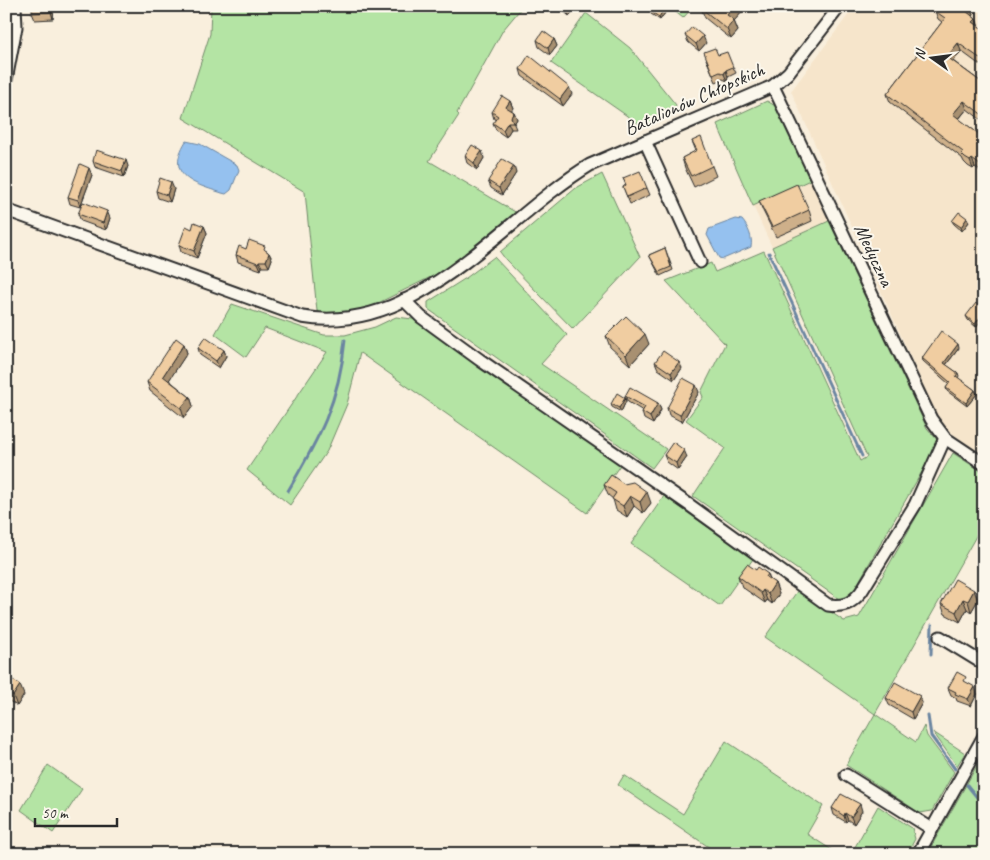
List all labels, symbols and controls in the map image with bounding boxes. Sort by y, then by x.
north arrow [908,32,958,82]
text: N [911,46,930,61]
street label: Batalionów Chłopskich [620,57,769,141]
street label: Medyczna [849,220,900,292]
scale bar [35,795,118,827]
text: 50 m [42,804,69,823]

